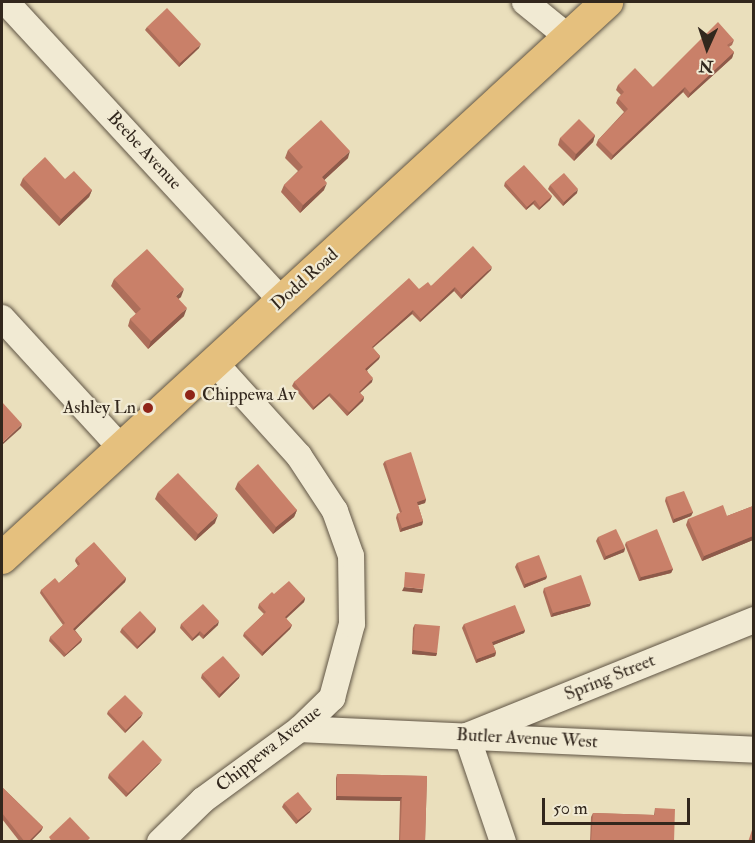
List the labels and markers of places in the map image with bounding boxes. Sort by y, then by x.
place label: Chippewa Av [202,384,296,406]
marker: Chippewa Av [183,388,197,402]
place label: Ashley Ln [63,397,136,419]
marker: Ashley Ln [141,401,155,415]

